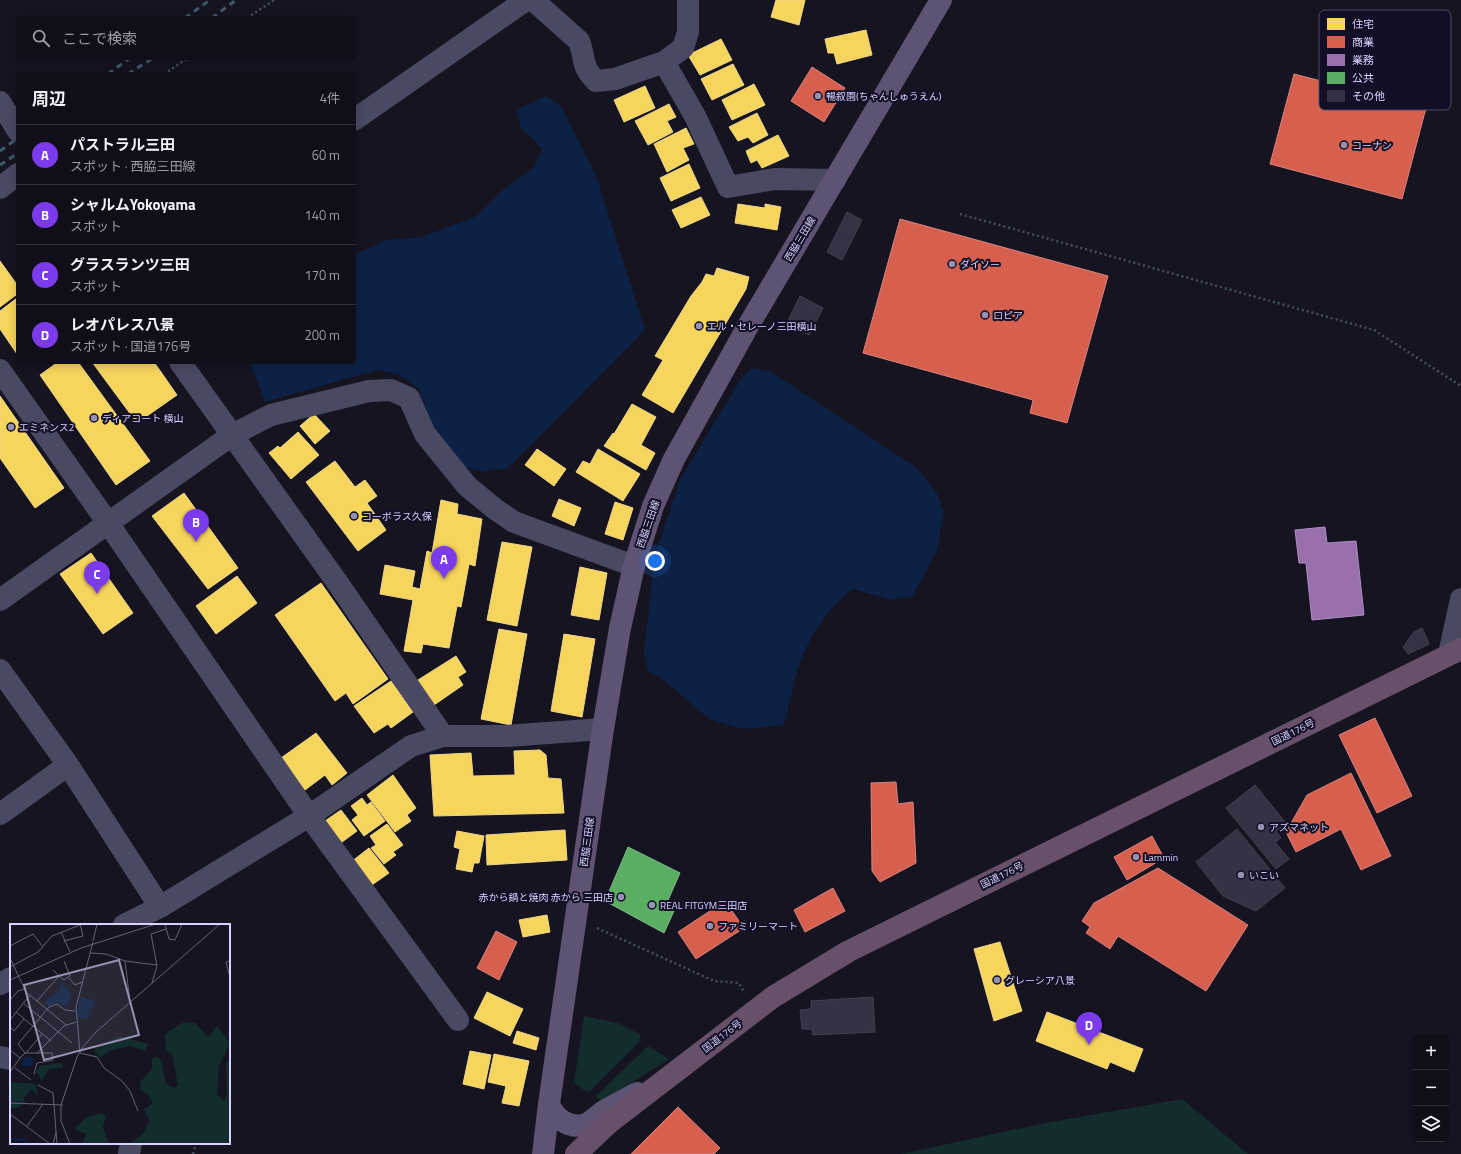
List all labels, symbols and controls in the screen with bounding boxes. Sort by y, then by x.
legend [1319,10,1451,110]
search box [16,16,356,60]
text: 住宅 [1352,16,1374,32]
icon: search [30,27,52,49]
text: ここで検索 [62,27,137,50]
text: 商業 [1352,34,1374,50]
text: 業務 [1352,52,1374,68]
text: 公共 [1352,70,1374,86]
text: 周辺 [32,86,66,112]
text: 4件 [320,88,340,108]
text: その他 [1352,88,1385,104]
place label: 暢叙園(ちゃんしゅうえん) [826,89,942,104]
marker: 暢叙園(ちゃんしゅうえん) [813,91,823,101]
text: パストラル三田 [70,133,175,156]
place label: コーナン [1352,138,1392,153]
marker: コーナン [1339,140,1349,150]
text: A [41,145,49,165]
text: 60 m [312,145,340,165]
text: スポット · 西脇三田線 [70,156,196,176]
text: シャルムYokoyama [70,193,196,216]
text: B [41,205,49,225]
text: 140 m [304,205,340,225]
street label: 西脇三田線 [781,214,819,264]
text: スポット [70,216,122,236]
text: グラスランツ三田 [70,253,190,276]
place label: ダイソー [960,257,1000,272]
marker: ダイソー [947,259,957,269]
text: C [41,265,49,285]
text: 170 m [304,265,340,285]
text: スポット [70,276,122,296]
place label: ロピア [993,308,1023,323]
marker: ロピア [980,310,990,320]
text: レオパレス八景 [70,313,175,336]
place label: エル・セレーノ三田横山 [707,319,816,334]
marker: エル・セレーノ三田横山 [694,321,704,331]
text: D [41,325,49,345]
text: 200 m [304,325,340,345]
text: スポット · 国道176号 [70,336,191,356]
place label: ディアコート 横山 [102,411,184,426]
marker: ディアコート 横山 [89,413,99,423]
place label: エミネンス2 [19,420,74,435]
marker: エミネンス2 [6,422,16,432]
street label: 西脇三田線 [633,498,663,550]
pin: B [183,509,209,542]
place label: コーポラス久保 [362,509,433,524]
marker: コーポラス久保 [349,511,359,521]
pin: A [431,546,457,579]
your location [645,551,665,571]
pin: C [84,561,110,594]
street label: 国道176号 [1269,715,1317,749]
street label: 西脇三田線 [576,816,598,868]
place label: アズマネット [1269,820,1329,835]
marker: アズマネット [1256,822,1266,832]
place label: Lammin [1144,850,1178,865]
marker: Lammin [1131,852,1141,862]
street label: 国道176号 [978,858,1026,892]
place label: いこい [1249,868,1279,883]
marker: いこい [1236,870,1246,880]
place label: 赤から鍋と焼肉 赤から 三田店 [479,890,613,905]
marker: 赤から鍋と焼肉 赤から 三田店 [616,892,626,902]
place label: REAL FITGYM三田店 [660,898,747,913]
marker: REAL FITGYM三田店 [647,900,657,910]
place label: ファミリーマート [718,919,798,934]
marker: ファミリーマート [705,921,715,931]
inset map [10,924,230,1144]
place label: グレーシア八景 [1005,973,1075,988]
marker: グレーシア八景 [992,975,1002,985]
pin: D [1076,1012,1102,1045]
street label: 国道176号 [699,1016,745,1056]
map controls [1413,1034,1449,1142]
button: + [1413,1034,1449,1070]
button: − [1413,1070,1449,1106]
button: layers [1413,1106,1449,1142]

